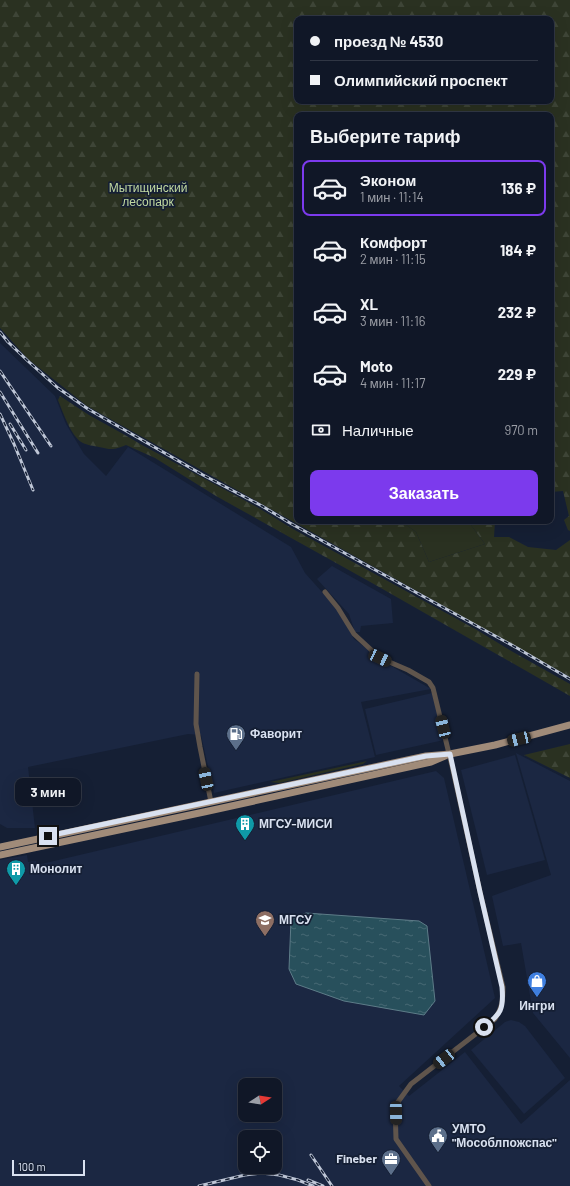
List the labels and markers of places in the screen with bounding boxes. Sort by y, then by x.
fuel station icon: Фаворит [225,723,247,751]
place label: Фаворит [250,726,302,741]
building icon: МГСУ-МИСИ [234,813,256,841]
place label: МГСУ-МИСИ [259,816,332,830]
building icon: Монолит [5,858,27,886]
place label: Монолит [30,861,83,875]
school or university icon: МГСУ [254,909,276,937]
place label: МГСУ [279,912,312,926]
shop icon: Ингри [526,970,548,998]
place label: Ингри [519,998,555,1013]
place label: УМТО "Мособлпожспас" [452,1121,557,1149]
public building icon: УМТО "Мособлпожспас" [427,1125,449,1153]
office icon: Fineber [380,1148,402,1176]
place label: Fineber [336,1151,377,1165]

